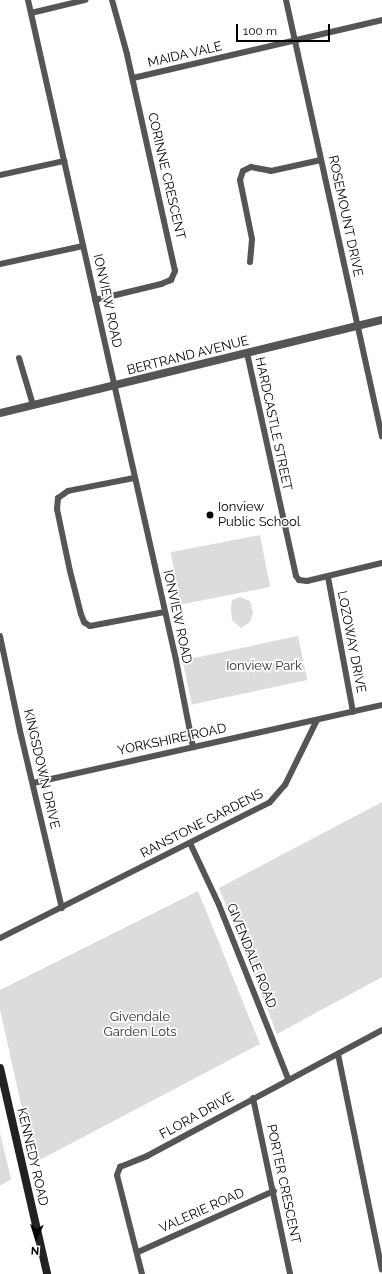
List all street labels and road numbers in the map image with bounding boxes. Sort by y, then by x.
street label: MAIDA VALE [146,39,224,71]
street label: CORINNE CRESCENT [144,111,188,241]
street label: ROSEMOUNT DRIVE [324,154,366,278]
street label: IONVIEW ROAD [89,252,125,350]
street label: BERTRAND AVENUE [125,333,251,379]
street label: HARDCASTLE STREET [251,356,295,492]
street label: IONVIEW ROAD [159,568,195,666]
street label: LOZOWAY DRIVE [333,589,369,695]
street label: KINGSDOWN DRIVE [20,708,62,830]
street label: YORKSHIRE ROAD [116,721,228,759]
street label: RANSTONE GARDENS [138,786,266,862]
street label: GIVENDALE ROAD [223,901,279,1011]
street label: FLORA DRIVE [157,1089,237,1143]
street label: KENNEDY ROAD [13,1106,51,1208]
street label: PORTER CRESCENT [263,1123,303,1245]
street label: VALERIE ROAD [157,1185,247,1237]

